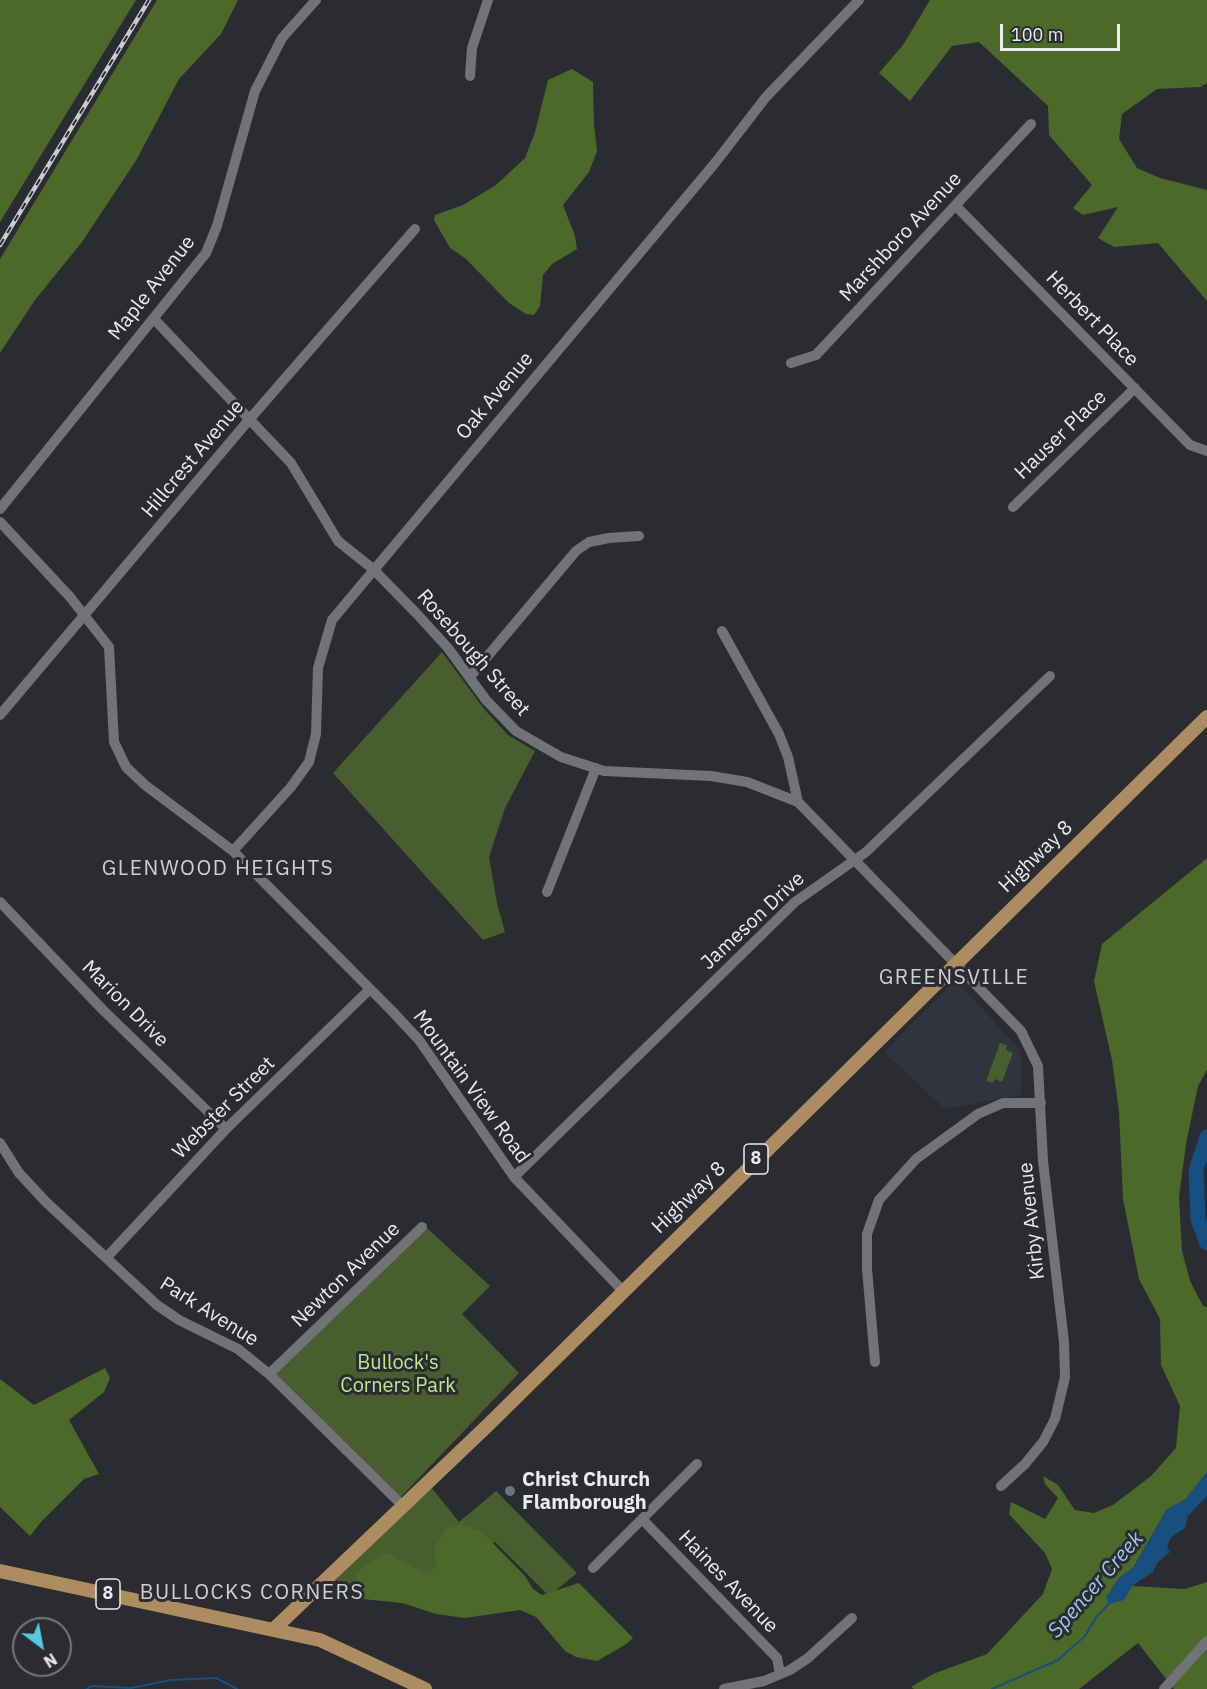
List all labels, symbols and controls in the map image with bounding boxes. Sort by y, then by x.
scale bar [1003,12,1123,50]
text: 100 m [1011,23,1063,46]
street label: Marshboro Avenue [835,167,967,307]
street label: Maple Avenue [104,231,200,345]
street label: Herbert Place [1041,266,1143,372]
street label: Oak Avenue [451,347,539,445]
street label: Hauser Place [1010,385,1112,485]
street label: Hillcrest Avenue [137,395,249,523]
street label: Rosebough Street [411,585,535,721]
street label: Highway 8 [994,816,1078,898]
district label: GLENWOOD HEIGHTS [102,856,334,882]
street label: Jameson Drive [696,867,810,975]
street label: Marion Drive [77,956,173,1052]
district label: GREENSVILLE [879,965,1029,991]
street label: Mountain View Road [407,1006,535,1168]
street label: Webster Street [168,1052,280,1164]
road number: 8 [744,1144,768,1174]
street label: Highway 8 [647,1157,731,1239]
street label: Kirby Avenue [1014,1161,1050,1281]
street label: Newton Avenue [287,1217,405,1333]
street label: Park Avenue [155,1272,263,1352]
park label: Bullock's Corners Park [340,1351,456,1398]
place label: Christ Church Flamborough [522,1468,650,1515]
marker: Christ Church Flamborough [503,1484,517,1498]
street label: Haines Avenue [673,1526,783,1638]
water label: Spencer Creek [1043,1527,1149,1643]
road number: 8 [96,1579,120,1609]
district label: BULLOCKS CORNERS [140,1580,364,1606]
north arrow [12,1617,72,1677]
text: N [40,1649,61,1672]

